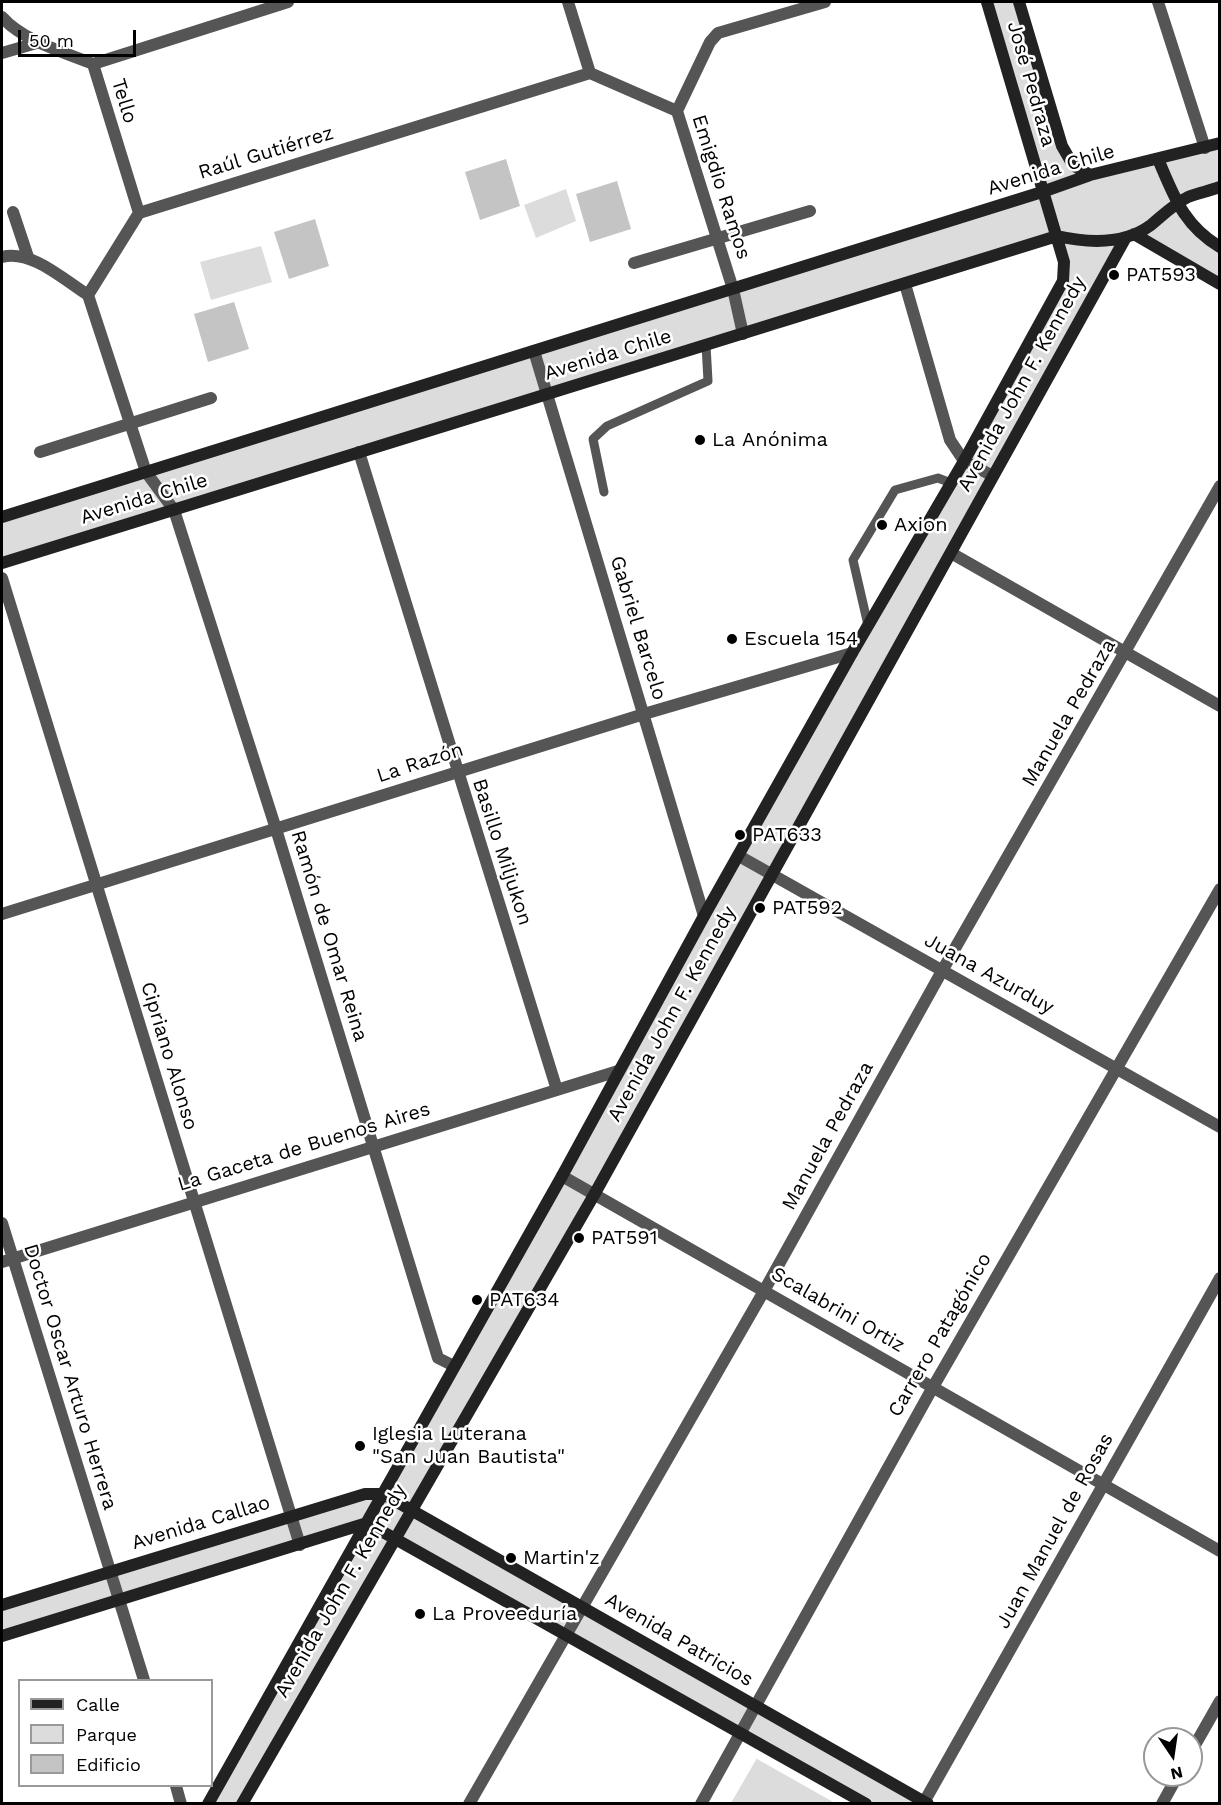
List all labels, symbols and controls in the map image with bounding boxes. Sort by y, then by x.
scale bar [21,18,140,56]
street label: José Pedraza [1002,19,1060,149]
text: 50 m [29,30,74,51]
street label: Tello [106,76,142,126]
street label: Emigdio Ramos [686,112,756,262]
street label: Raúl Gutiérrez [195,121,337,185]
street label: Avenida Chile [984,139,1118,201]
place label: PAT593 [1126,263,1196,287]
marker: PAT593 [1107,268,1121,282]
street label: Avenida John F. Kennedy [953,272,1091,496]
street label: Avenida Chile [541,324,675,386]
place label: La Anónima [712,428,828,452]
marker: La Anónima [693,433,707,447]
street label: Avenida Chile [77,468,211,530]
place label: Axion [894,513,948,537]
marker: Axion [875,518,889,532]
street label: Gabriel Barcelo [605,553,671,703]
place label: Escuela 154 [744,627,858,651]
marker: Escuela 154 [725,632,739,646]
street label: Manuela Pedraza [1017,635,1121,791]
street label: La Razón [374,738,466,788]
street label: Basillo Miljukon [467,776,537,928]
place label: PAT633 [752,823,822,847]
street label: Ramón de Omar Reina [285,828,373,1044]
marker: PAT633 [733,828,747,842]
place label: PAT592 [772,896,842,920]
marker: PAT592 [753,901,767,915]
street label: Avenida John F. Kennedy [603,902,741,1126]
street label: Juana Azurduy [920,928,1058,1020]
street label: Cipriano Alonso [135,979,203,1133]
street label: Manuela Pedraza [777,1058,879,1214]
street label: La Gaceta de Buenos Aires [175,1097,433,1197]
place label: PAT591 [591,1226,657,1250]
marker: PAT591 [572,1231,586,1245]
street label: Doctor Oscar Arturo Herrera [18,1241,122,1513]
street label: Carrero Patagónico [883,1249,997,1421]
street label: Scalabrini Ortiz [767,1262,909,1358]
place label: PAT634 [489,1288,560,1312]
marker: PAT634 [470,1293,484,1307]
place label: Iglesia Luterana "San Juan Bautista" [372,1422,565,1469]
street label: Juan Manuel de Rosas [991,1429,1119,1633]
marker: Iglesia Luterana "San Juan Bautista" [353,1439,367,1453]
street label: Avenida John F. Kennedy [270,1480,412,1702]
street label: Avenida Callao [129,1491,273,1555]
place label: Martin'z [523,1546,600,1570]
marker: Martin'z [504,1551,518,1565]
street label: Avenida Patricios [601,1588,757,1692]
place label: La Proveeduría [432,1602,577,1626]
marker: La Proveeduría [413,1607,427,1621]
legend [18,1679,213,1787]
text: Calle [76,1694,120,1715]
text: Parque [76,1724,137,1745]
north arrow [1143,1727,1203,1787]
text: Edificio [76,1754,141,1775]
text: N [1169,1762,1185,1784]

